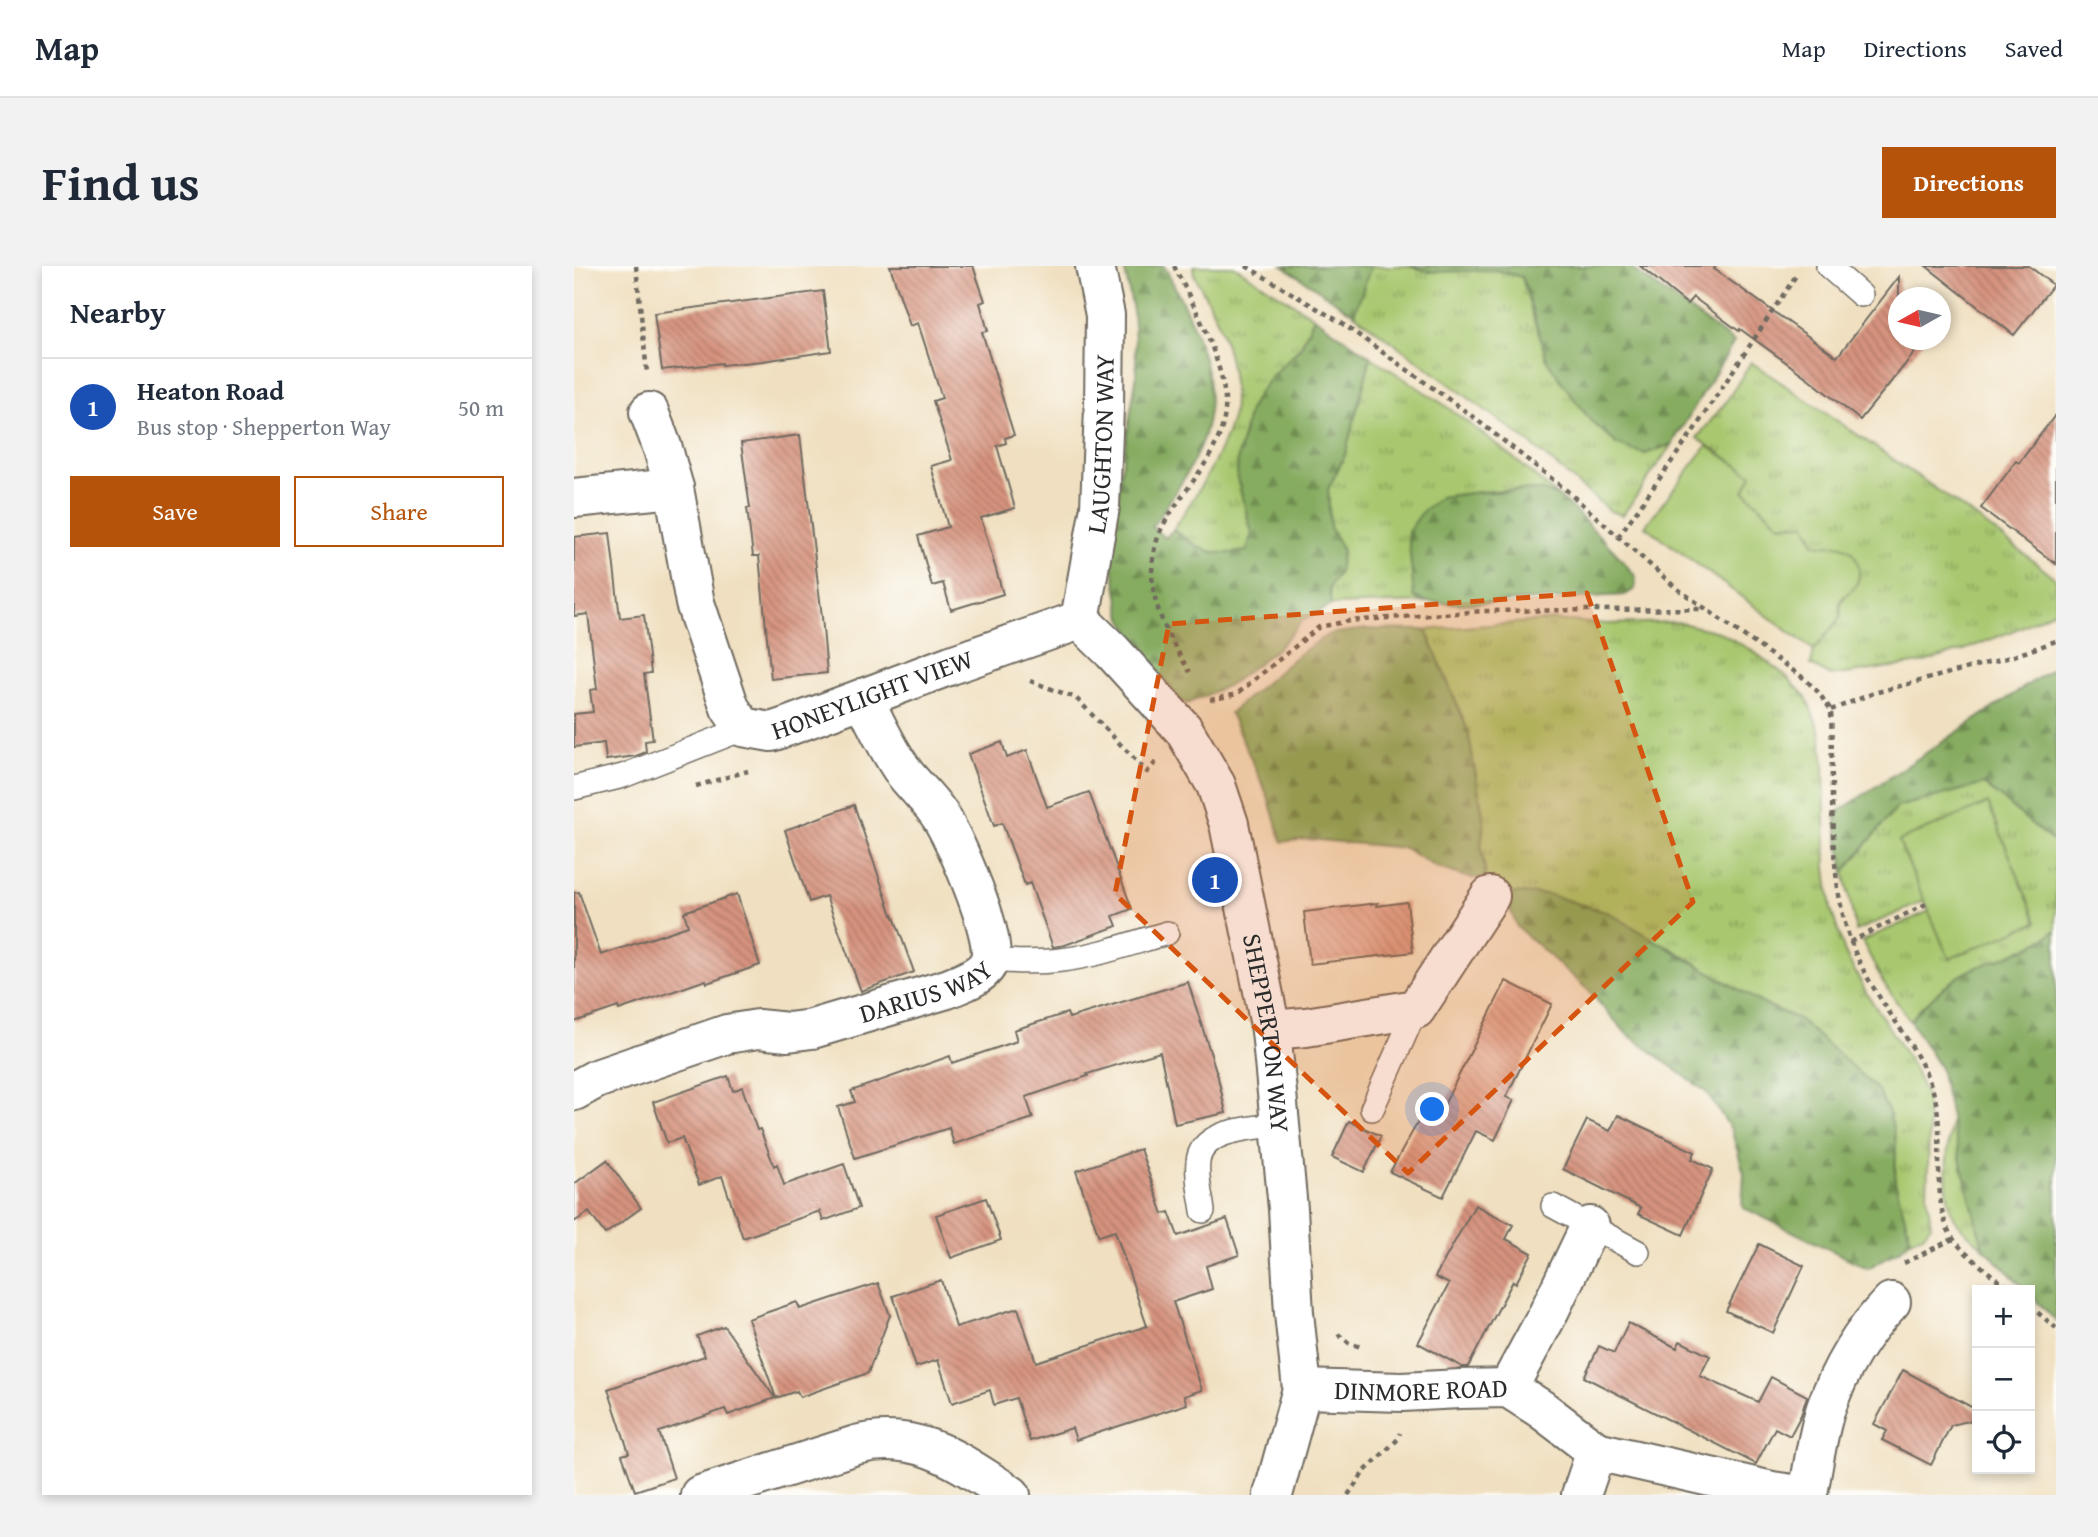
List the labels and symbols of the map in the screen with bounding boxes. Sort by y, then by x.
north arrow [1888,287,1951,350]
street label: LAUGHTON WAY [1076,354,1124,536]
street label: HONEYLIGHT VIEW [766,639,978,750]
pin: 1 [1192,854,1238,906]
street label: SHEPPERTON WAY [1233,930,1301,1135]
street label: DARIUS WAY [855,950,1002,1033]
your location [1415,1092,1449,1126]
street label: DINMORE ROAD [1334,1368,1508,1411]

